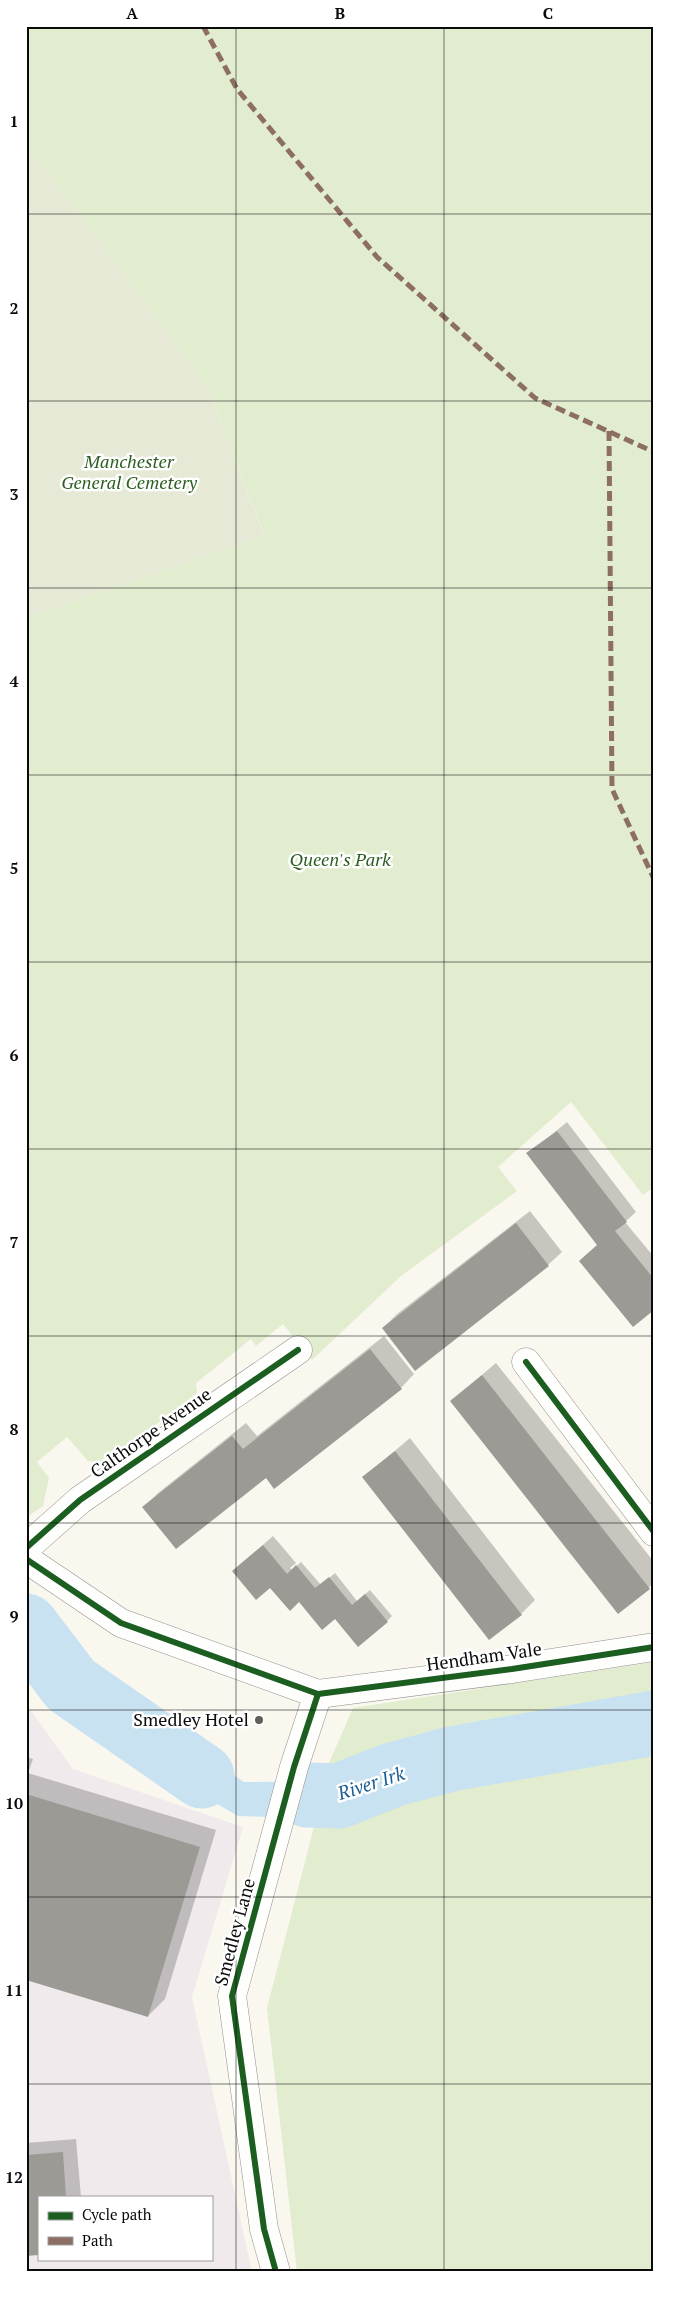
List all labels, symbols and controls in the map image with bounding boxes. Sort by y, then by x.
text: A [126,2,138,24]
text: B [335,2,345,24]
text: C [543,2,553,24]
text: 1 [9,110,19,132]
text: 2 [9,297,19,319]
park label: Manchester General Cemetery [61,449,198,494]
text: 3 [9,483,19,505]
text: 4 [9,670,19,692]
park label: Queen's Park [289,847,391,871]
text: 5 [9,857,19,879]
text: 6 [9,1044,19,1066]
text: 7 [9,1231,19,1253]
street label: Calthorpe Avenue [85,1382,216,1483]
text: 8 [9,1418,19,1440]
text: 9 [9,1605,19,1627]
street label: Hendham Vale [425,1636,543,1676]
place label: Smedley Hotel [133,1707,249,1731]
marker: Smedley Hotel [253,1714,265,1726]
water label: River Irk [333,1760,408,1805]
text: 10 [5,1792,23,1814]
street label: Smedley Lane [208,1875,260,1988]
text: 11 [5,1979,23,2001]
text: 12 [5,2166,23,2188]
legend [38,2196,212,2260]
text: Cycle path [82,2204,152,2224]
text: Path [82,2230,113,2250]

